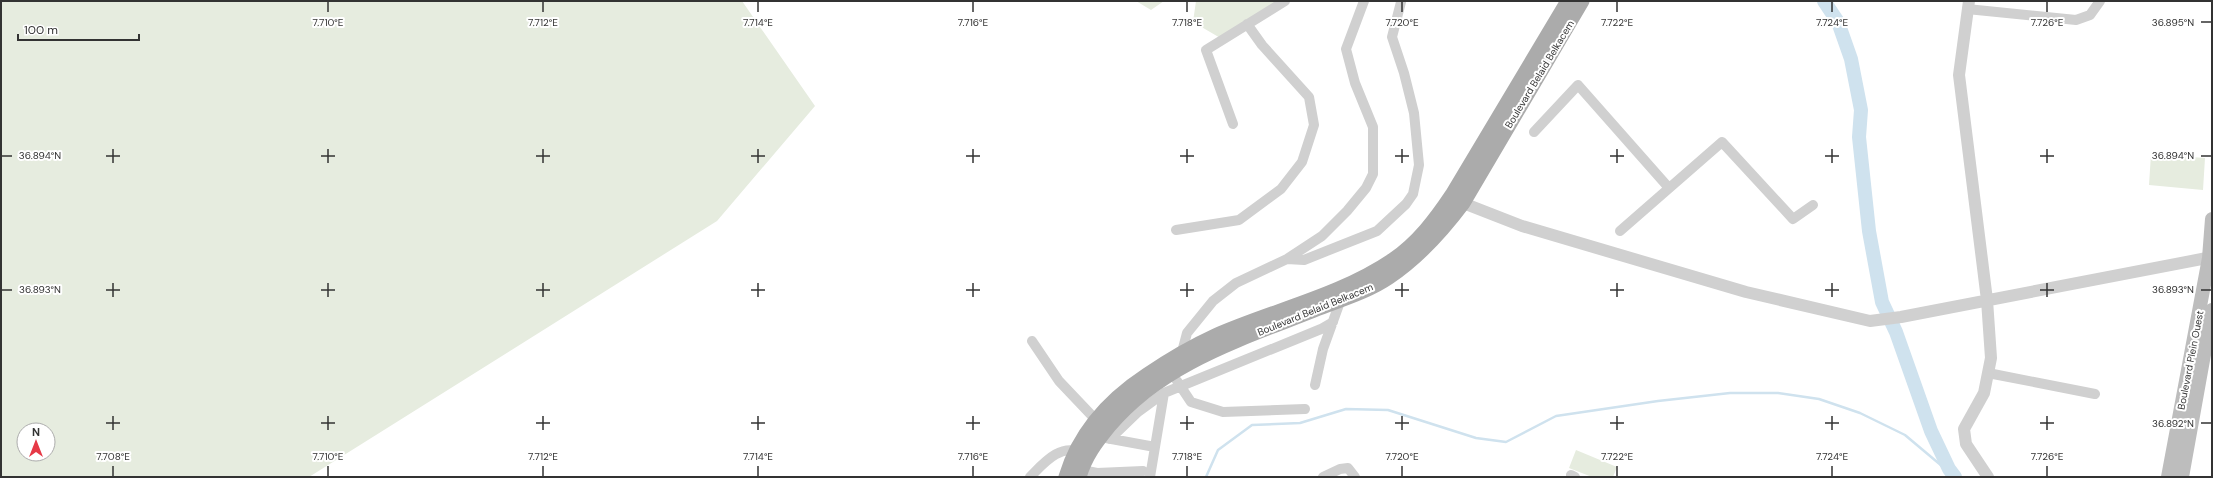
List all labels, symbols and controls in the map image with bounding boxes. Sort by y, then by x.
scale bar [18,16,139,42]
text: 7.710°E [313,16,344,29]
text: 7.712°E [528,16,558,29]
text: 7.714°E [743,16,773,29]
text: 7.716°E [958,16,988,29]
text: 7.718°E [1172,16,1202,29]
text: 7.720°E [1385,16,1419,29]
text: 7.722°E [1601,16,1633,29]
text: 7.724°E [1816,16,1848,29]
text: 7.726°E [2031,16,2064,29]
text: 36.895°N [2152,16,2194,29]
street label: Boulevard Belaid Belkacem [1502,18,1577,131]
text: 100 m [24,22,58,38]
text: 36.894°N [19,149,61,162]
text: 36.894°N [2152,149,2194,162]
street label: Boulevard Belaid Belkacem [1255,280,1375,339]
text: 36.893°N [19,283,61,296]
text: 36.893°N [2152,283,2194,296]
street label: Boulevard Plein Ouest [2175,309,2206,411]
text: 36.892°N [2152,417,2194,430]
north arrow [16,422,56,462]
text: N [32,425,40,439]
text: 7.708°E [96,450,130,463]
text: 7.710°E [313,450,344,463]
text: 7.712°E [528,450,558,463]
text: 7.714°E [743,450,773,463]
text: 7.716°E [958,450,988,463]
text: 7.718°E [1172,450,1202,463]
text: 7.720°E [1385,450,1419,463]
text: 7.722°E [1601,450,1633,463]
text: 7.724°E [1816,450,1848,463]
text: 7.726°E [2031,450,2064,463]

